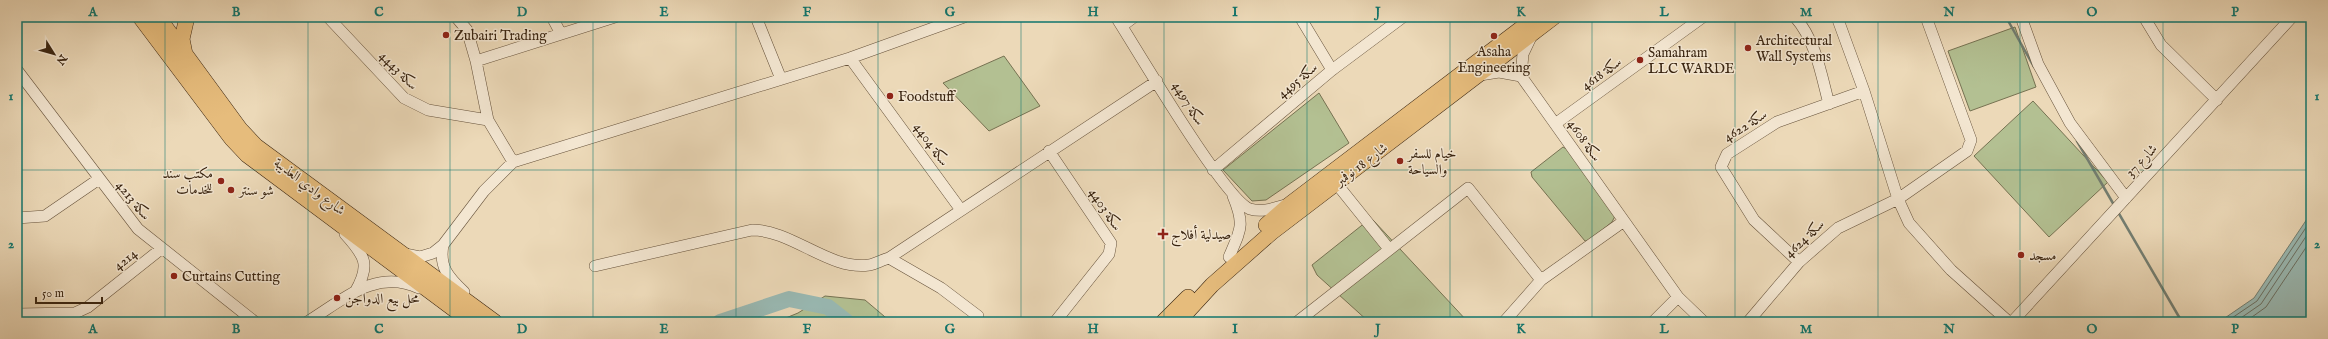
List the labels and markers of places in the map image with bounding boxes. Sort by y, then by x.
place label: Zubairi Trading [454,27,547,45]
marker: Zubairi Trading [441,30,451,40]
marker: Asaha Engineering [1489,31,1499,41]
place label: Architectural Wall Systems [1755,32,1832,66]
place label: Asaha Engineering [1458,43,1531,77]
marker: Architectural Wall Systems [1743,43,1753,53]
place label: Samahram LLC WARDE [1648,44,1735,78]
marker: Samahram LLC WARDE [1635,55,1645,65]
place label: Foodstuff [898,88,956,106]
marker: Foodstuff [885,91,895,101]
place label: خيام للسفر والسياحة [1406,145,1457,179]
marker: خيام للسفر والسياحة [1395,156,1405,166]
place label: مكتب سند للخدمات [163,165,213,199]
marker: مكتب سند للخدمات [216,176,226,186]
place label: شو سنتر [237,182,274,200]
marker: شو سنتر [226,185,236,195]
place label: صيدلية أفلاج [1171,224,1231,247]
marker: صيدلية أفلاج [1158,229,1168,239]
place label: مسجد [2029,247,2056,265]
marker: مسجد [2016,250,2026,260]
place label: Curtains Cutting [182,268,281,286]
marker: Curtains Cutting [169,271,179,281]
place label: محل بيع الدواجن [345,290,420,312]
marker: محل بيع الدواجن [332,293,342,303]

